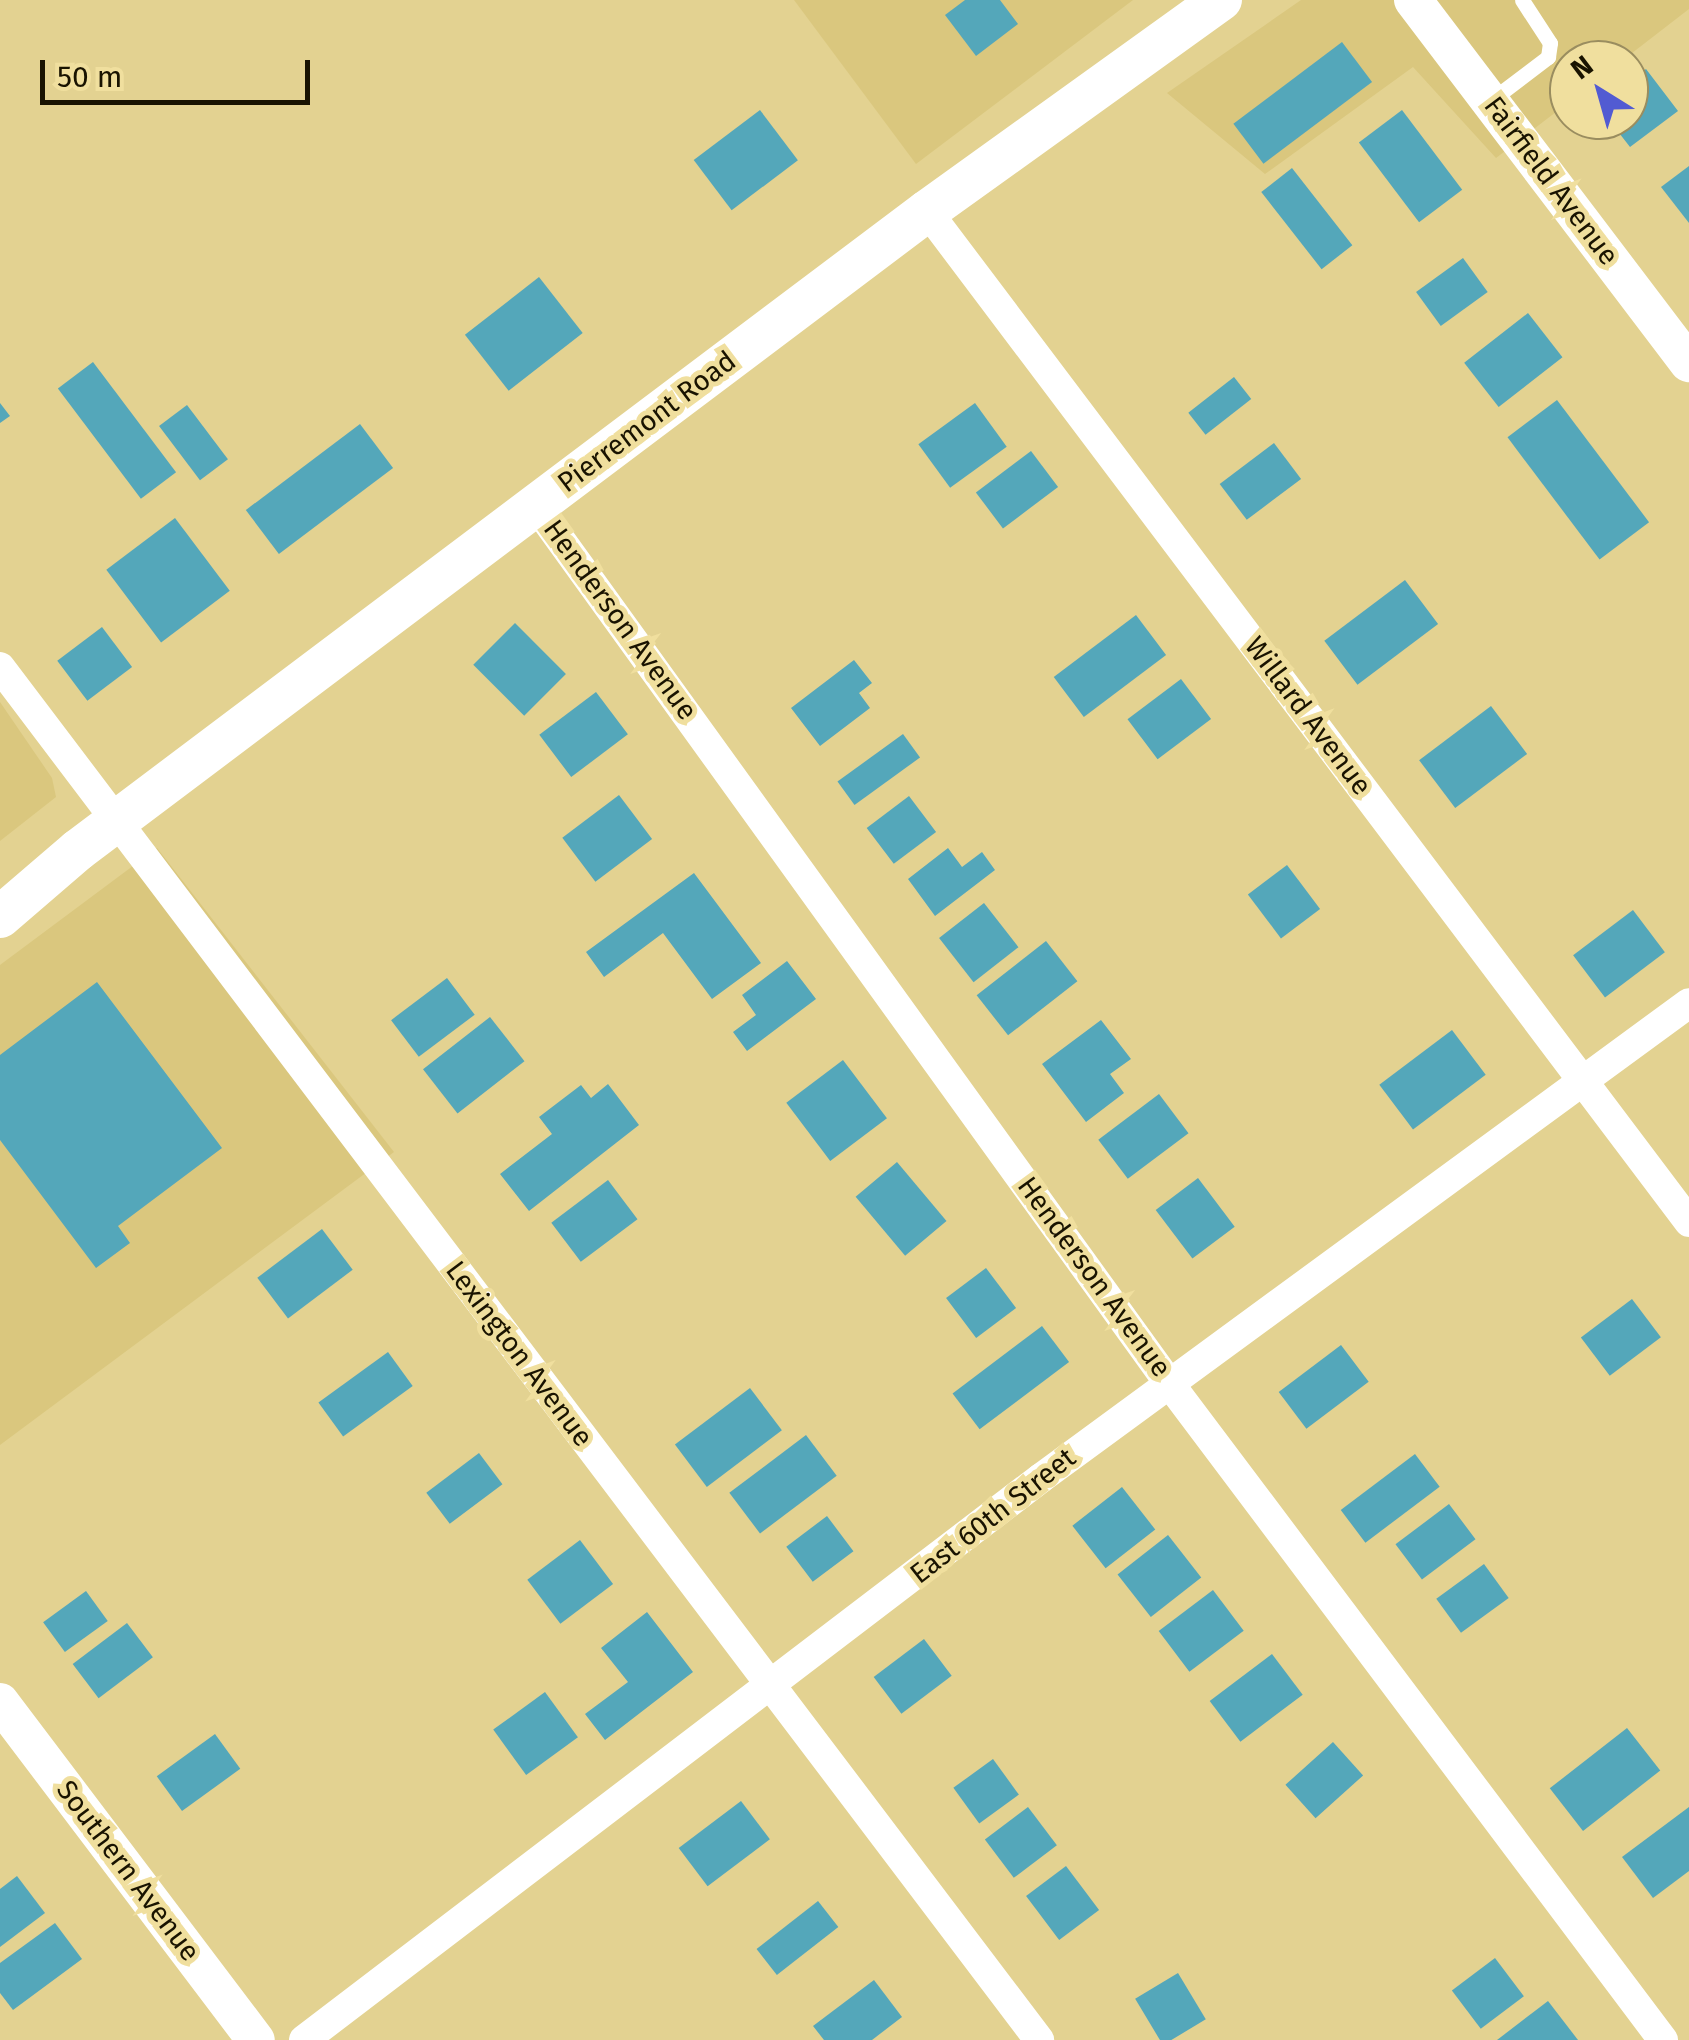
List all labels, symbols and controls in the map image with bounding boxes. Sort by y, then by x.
scale bar [45,40,315,102]
north arrow [1549,40,1649,140]
text: N [1564,48,1599,86]
text: 50 m [57,59,122,95]
street label: Fairfield Avenue [1477,90,1625,272]
street label: Pierremont Road [551,344,743,500]
street label: Henderson Avenue [536,513,704,727]
street label: Willard Avenue [1238,630,1378,802]
street label: Henderson Avenue [1010,1170,1178,1384]
street label: Lexington Avenue [438,1255,600,1453]
street label: East 60th Street [904,1441,1082,1591]
street label: Southern Avenue [49,1774,207,1968]

